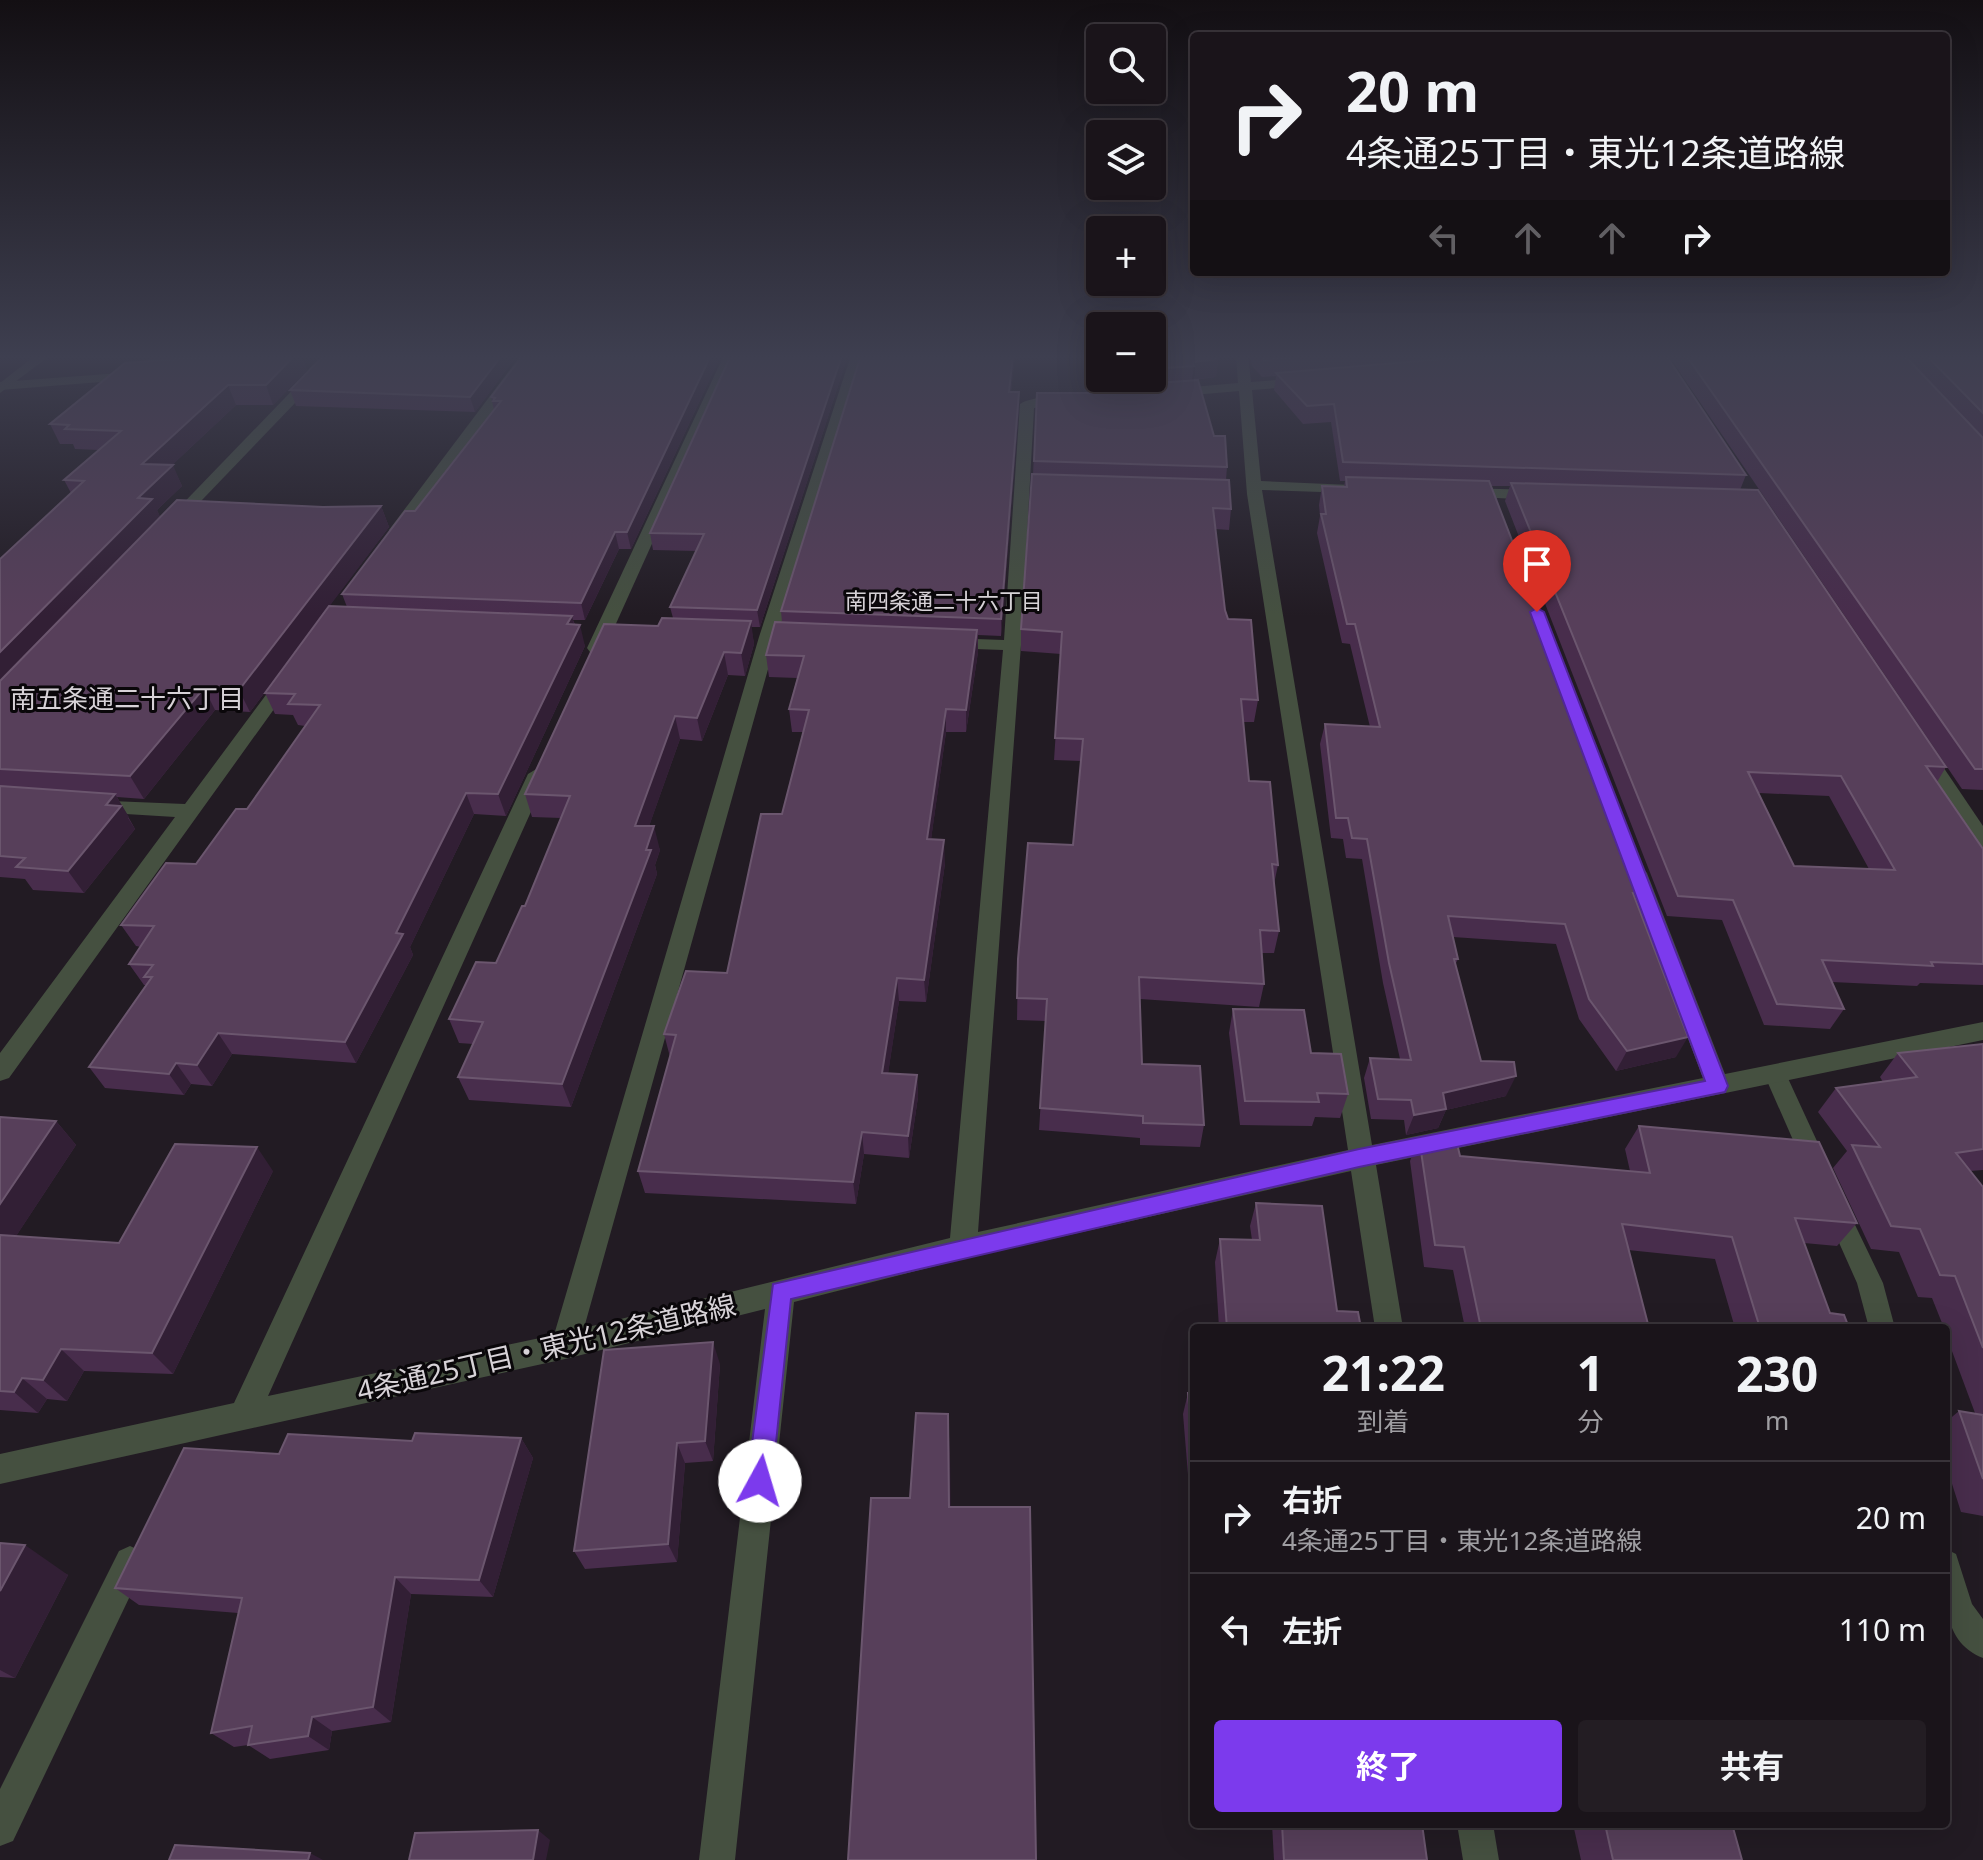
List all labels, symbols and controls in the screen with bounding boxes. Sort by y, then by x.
map controls [1086,24,1166,392]
button: search [1086,24,1166,104]
text: 20 m [1346,52,1479,128]
icon: right [1214,64,1318,168]
button: layers [1086,120,1166,200]
text: 4条通25丁目・東光12条道路線 [1346,128,1845,177]
button: + [1086,216,1166,296]
icon: left [1422,216,1466,260]
icon: ahead [1506,216,1550,260]
icon: ahead [1590,216,1634,260]
icon: right [1674,216,1718,260]
button: − [1086,312,1166,392]
pin [1503,530,1571,612]
icon: arrive [1515,542,1559,586]
district label: 南四条通二十六丁目 [845,585,1043,615]
district label: 南五条通二十六丁目 [10,680,244,716]
street label: 4条通25丁目・東光12条道路線 [353,1285,739,1409]
text: 21:22 [1322,1340,1445,1405]
text: 1 [1577,1340,1604,1405]
text: 230 [1736,1341,1818,1406]
text: m [1765,1402,1789,1438]
text: 到着 [1357,1403,1409,1439]
text: 分 [1577,1403,1603,1439]
position arrow [718,1439,802,1523]
text: 右折 [1282,1479,1342,1520]
icon: right [1214,1495,1258,1539]
text: 20 m [1856,1497,1926,1538]
text: 4条通25丁目・東光12条道路線 [1282,1522,1642,1558]
icon: left [1214,1607,1258,1651]
text: 110 m [1839,1609,1926,1650]
text: 左折 [1282,1610,1342,1651]
button: 終了 [1214,1720,1562,1812]
button: 共有 [1578,1720,1926,1812]

